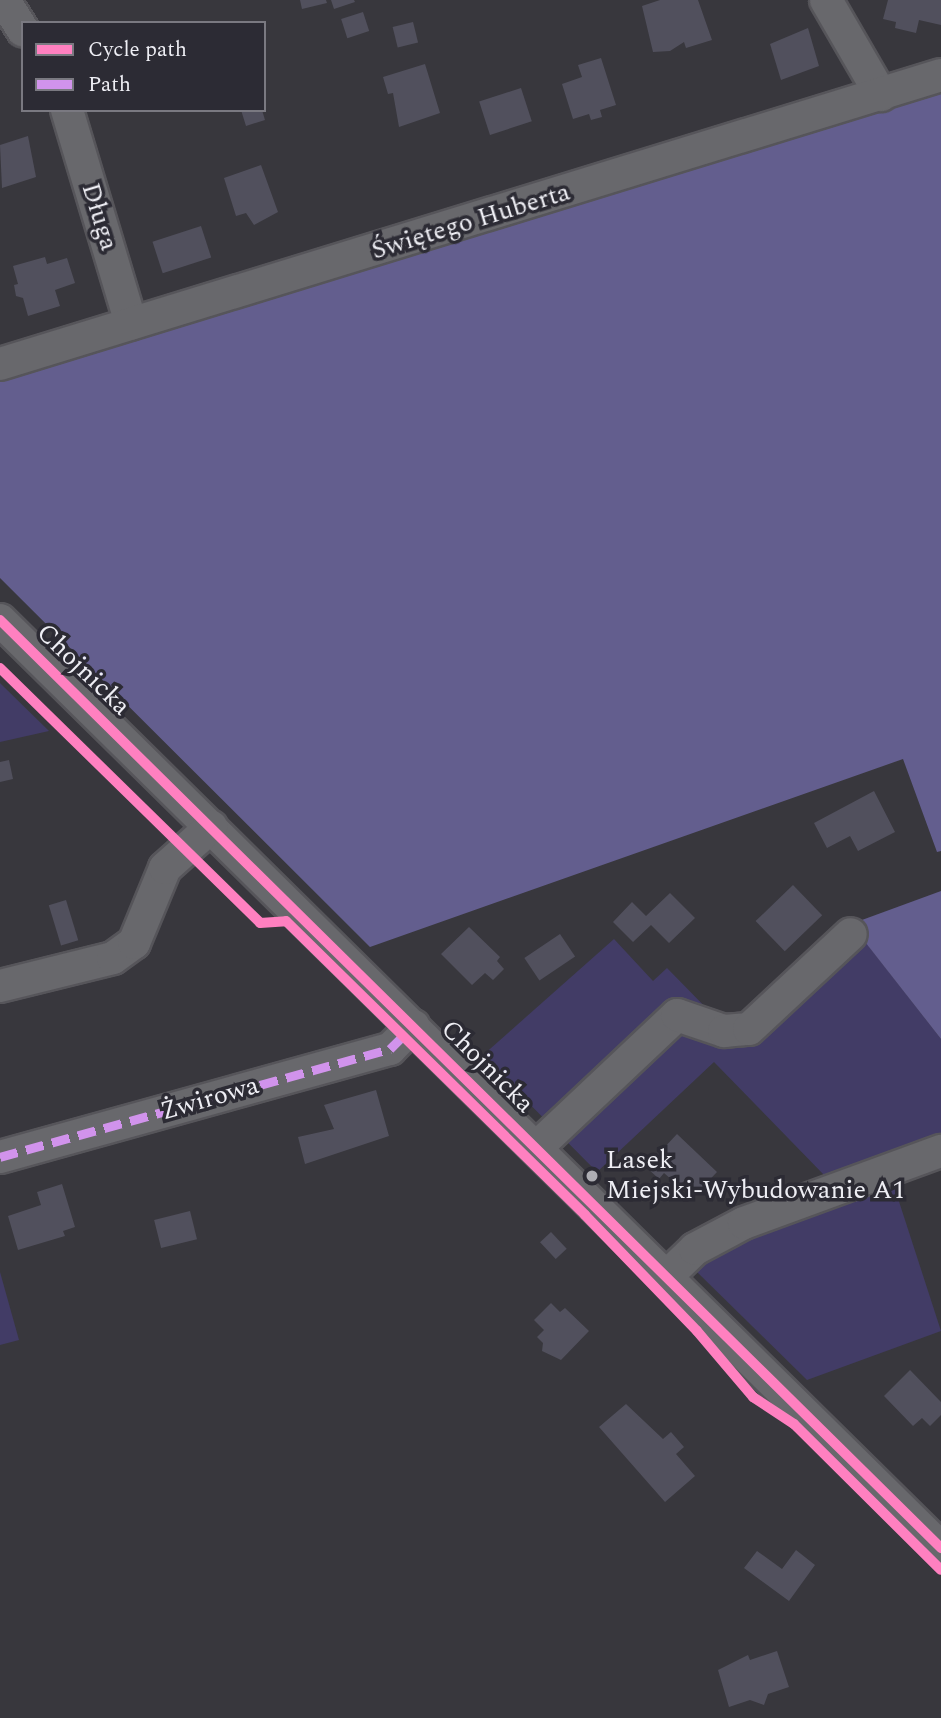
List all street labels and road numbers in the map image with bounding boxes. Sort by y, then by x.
street label: Świętego Huberta [368,177,574,267]
street label: Długa [74,179,124,255]
street label: Chojnicka [29,618,137,722]
street label: Chojnicka [434,1014,540,1120]
street label: Żwirowa [157,1070,263,1128]

